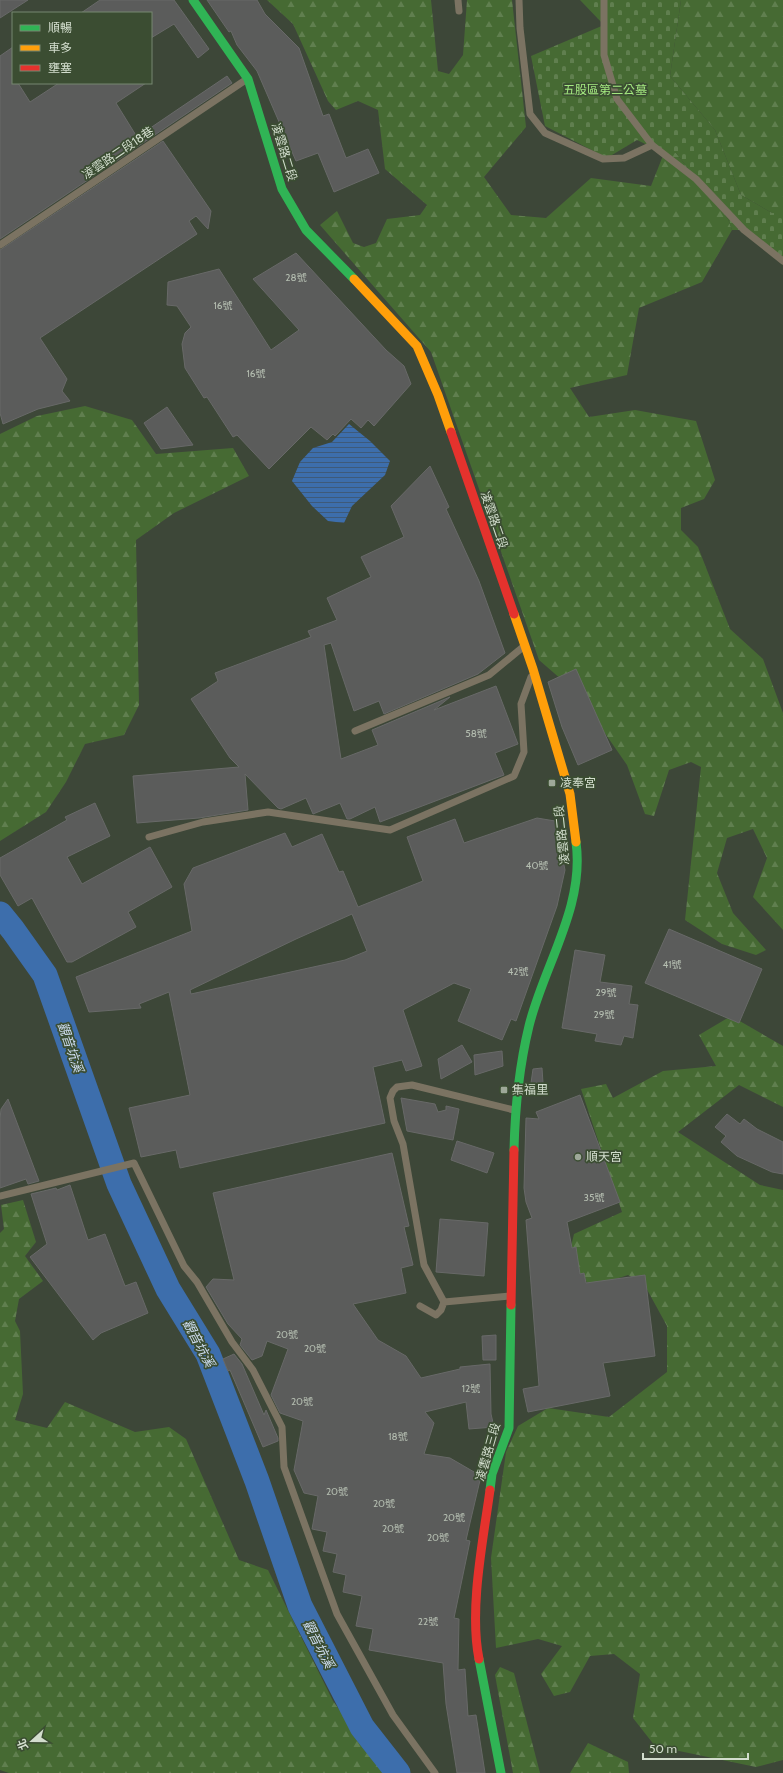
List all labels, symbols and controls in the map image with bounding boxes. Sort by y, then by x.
legend [12,12,152,84]
text: 順暢 [48,20,72,35]
text: 車多 [48,40,72,55]
text: 壅塞 [48,60,72,75]
park label: 五股區第二公墓 [563,82,647,97]
street label: 凌雲路二段 [269,121,300,183]
street label: 凌雲路二段18巷 [79,123,156,182]
house number: 28號 [285,271,307,284]
house number: 16號 [214,299,232,312]
house number: 16號 [247,367,265,380]
street label: 凌雲路二段 [478,489,511,551]
house number: 58號 [465,727,487,740]
place label: 凌奉宮 [560,775,596,790]
marker: 凌奉宮 [547,778,557,788]
street label: 凌雲路二段 [551,804,572,866]
house number: 40號 [526,859,548,872]
house number: 41號 [662,958,682,971]
house number: 42號 [507,965,529,978]
house number: 29號 [596,986,616,999]
house number: 29號 [594,1008,614,1021]
water label: 觀音坑溪 [55,1020,88,1076]
place label: 集福里 [512,1082,548,1097]
marker: 集福里 [499,1085,509,1095]
place label: 順天宮 [586,1149,622,1164]
marker: 順天宮 [573,1152,583,1162]
house number: 35號 [584,1191,604,1204]
water label: 觀音坑溪 [180,1316,219,1371]
house number: 20號 [276,1328,298,1341]
house number: 20號 [304,1342,326,1355]
house number: 12號 [462,1382,480,1395]
house number: 20號 [291,1395,313,1408]
street label: 凌雲路三段 [472,1421,503,1483]
house number: 18號 [388,1430,408,1443]
house number: 20號 [326,1485,348,1498]
house number: 20號 [373,1497,395,1510]
house number: 20號 [443,1511,465,1524]
house number: 20號 [382,1522,404,1535]
house number: 20號 [427,1531,449,1544]
house number: 22號 [418,1615,438,1628]
water label: 觀音坑溪 [300,1617,339,1673]
north arrow [12,1721,52,1761]
scale bar [643,1735,748,1761]
text: 北 [14,1737,31,1752]
text: 50 m [649,1741,677,1756]

